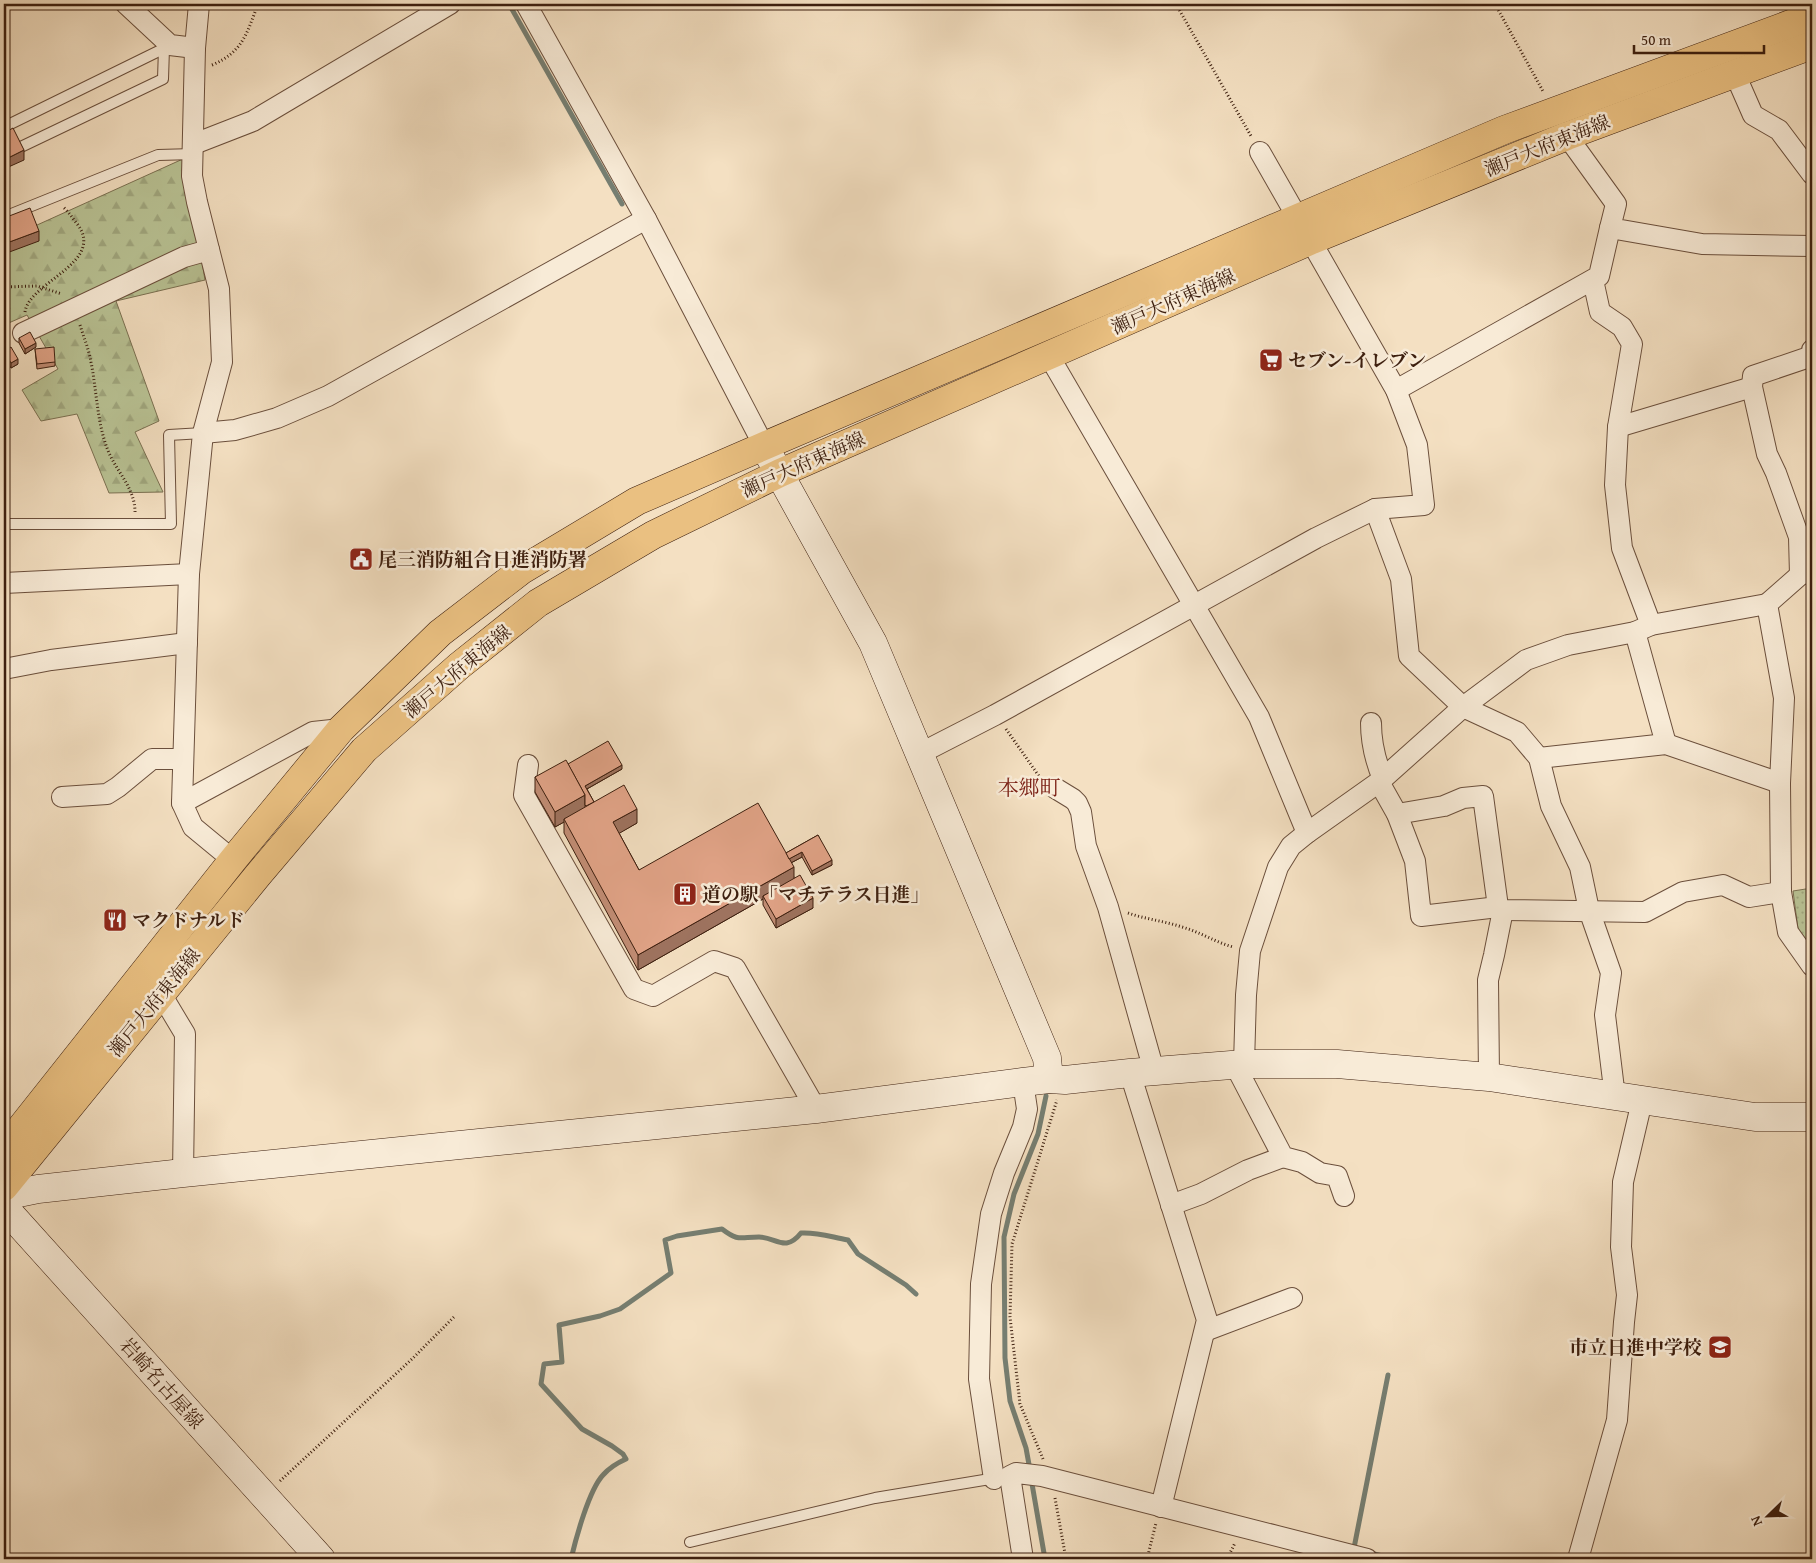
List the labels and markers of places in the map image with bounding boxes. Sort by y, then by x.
place label: セブン-イレブン [1288,346,1426,374]
supermarket icon: セブン-イレブン [1258,347,1284,373]
place label: 尾三消防組合日進消防署 [378,545,587,573]
public building icon: 尾三消防組合日進消防署 [348,546,374,572]
place label: 道の駅「マチテラス日進」 [702,880,929,908]
building icon: 道の駅「マチテラス日進」 [672,881,698,907]
place label: マクドナルド [132,906,245,934]
restaurant icon: マクドナルド [102,907,128,933]
place label: 市立日進中学校 [1569,1333,1702,1361]
school or university icon: 市立日進中学校 [1707,1334,1733,1360]

